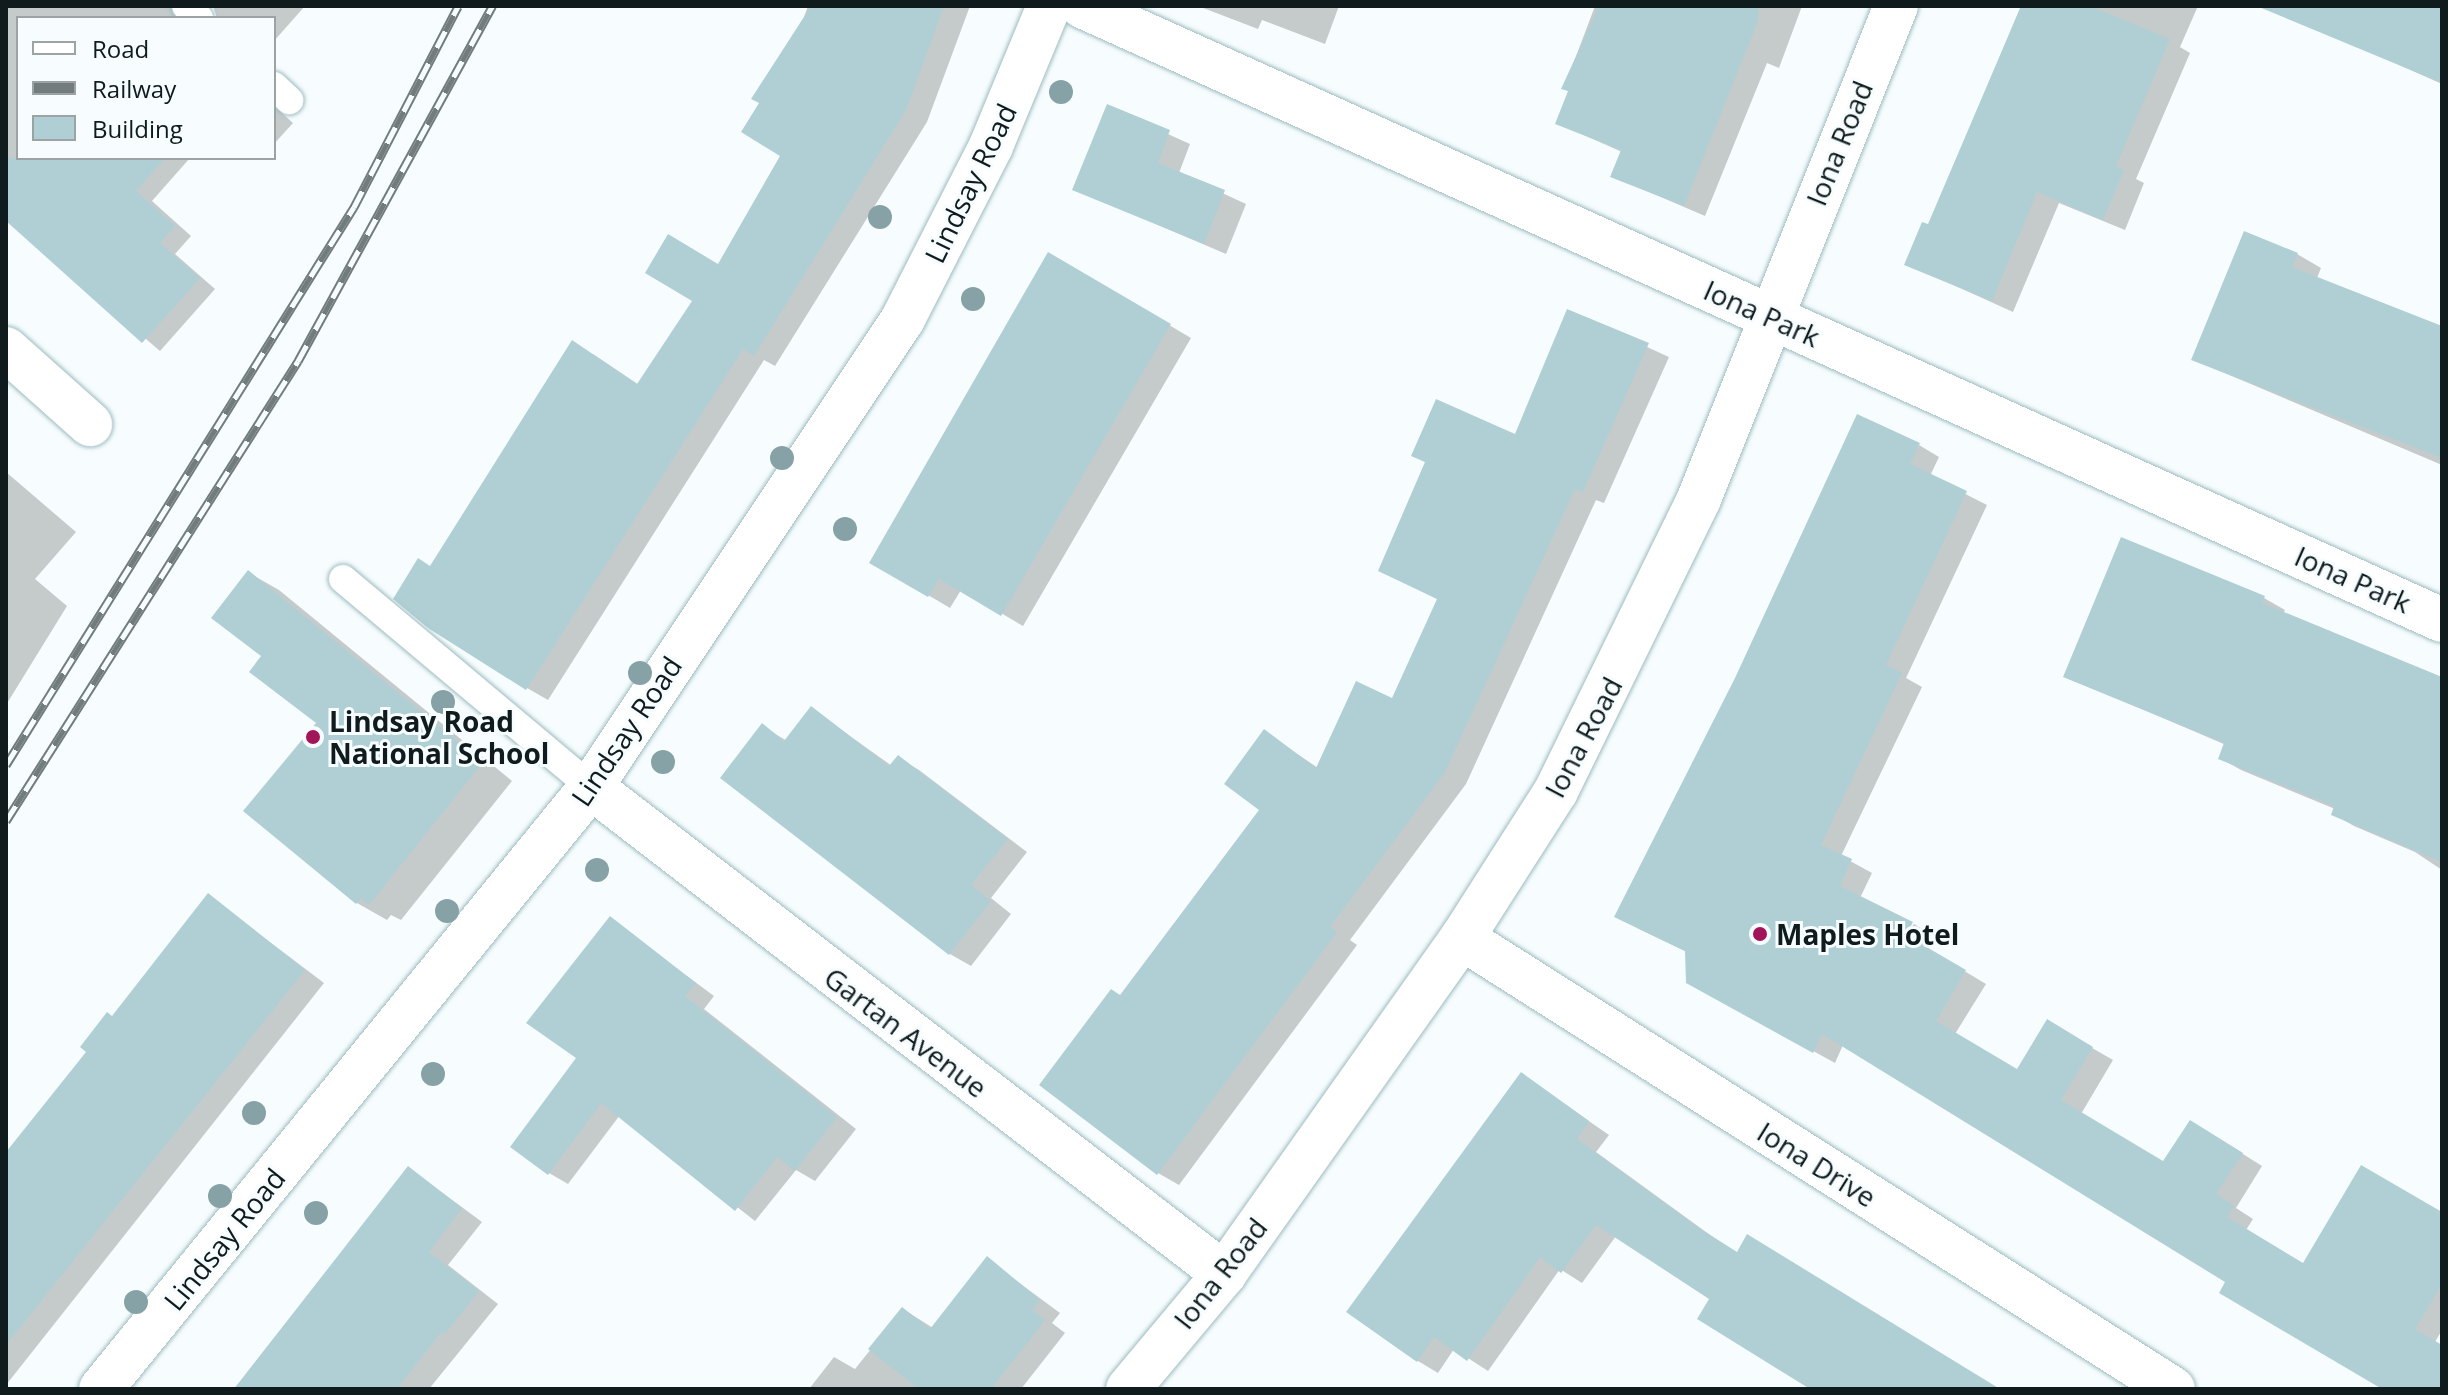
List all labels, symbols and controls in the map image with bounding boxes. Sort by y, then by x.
legend [16,16,276,160]
text: Road [92,32,149,65]
text: Railway [92,72,176,105]
street label: Iona Road [1799,76,1879,210]
street label: Lindsay Road [917,98,1023,268]
text: Building [92,112,183,145]
street label: Iona Park [1699,273,1825,353]
street label: Iona Park [2290,539,2416,619]
street label: Lindsay Road [564,650,688,812]
street label: Iona Road [1537,671,1629,803]
place label: Lindsay Road National School [329,704,549,770]
marker: Lindsay Road National School [304,728,322,746]
place label: Maples Hotel [1776,917,1959,951]
marker: Maples Hotel [1751,925,1769,943]
street label: Gartan Avenue [818,960,994,1104]
street label: Iona Drive [1752,1114,1882,1214]
street label: Lindsay Road [157,1161,291,1317]
street label: Iona Road [1166,1211,1274,1335]

